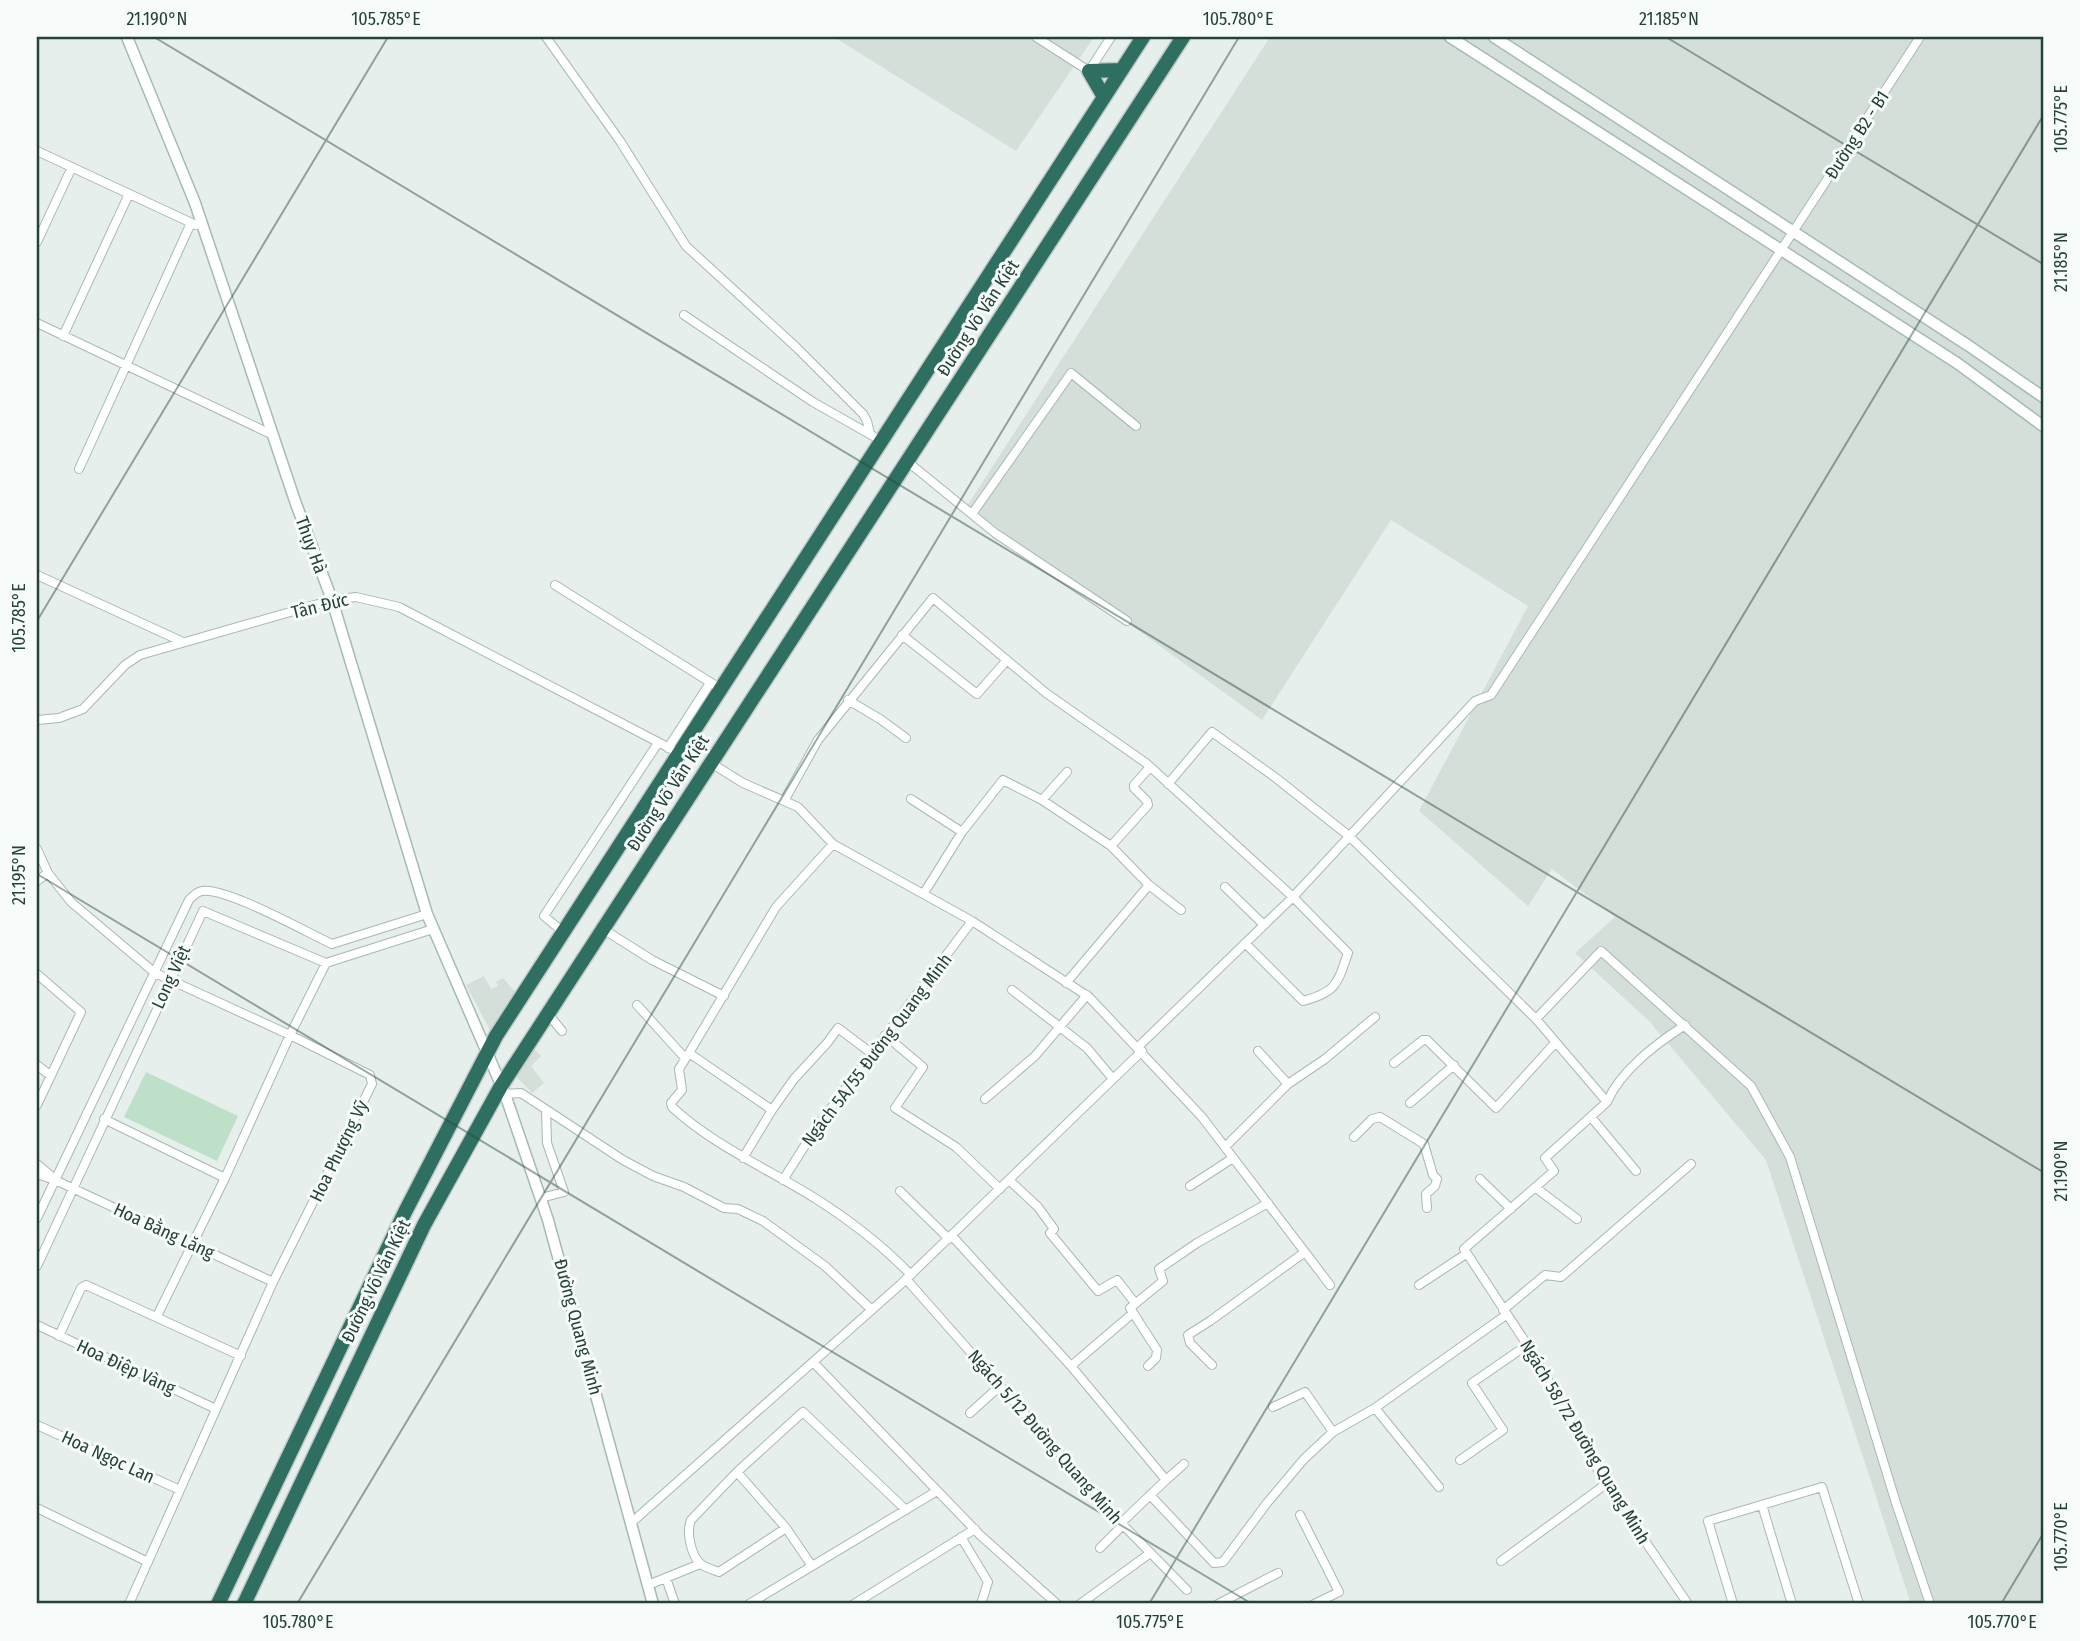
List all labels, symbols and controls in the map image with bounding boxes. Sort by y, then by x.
text: 21.190°N [126,8,188,30]
text: 105.785°E [351,8,421,30]
text: 105.780°E [1203,8,1273,30]
text: 21.185°N [1639,8,1699,30]
text: 105.775°E [2050,85,2072,153]
street label: Đường B2 - B1 [1820,87,1894,183]
text: 21.185°N [2050,232,2072,292]
street label: Đường Võ Văn Kiệt [932,256,1024,380]
street label: Thụy Hà [291,513,332,577]
text: 105.785°E [8,583,30,653]
street label: Tân Đức [289,588,351,624]
street label: Đường Võ Văn Kiệt [622,731,714,855]
text: 21.195°N [8,845,30,905]
street label: Long Việt [147,942,195,1012]
street label: Ngách 5A/55 Đường Quang Minh [797,949,957,1151]
street label: Hoa Phượng Vỹ [305,1097,373,1205]
text: 21.190°N [2050,1140,2072,1202]
street label: Hoa Bằng Lăng [110,1197,219,1264]
street label: Đường Võ Văn Kiệt [337,1216,415,1346]
street label: Đường Quang Minh [549,1256,607,1398]
street label: Hoa Điệp Vàng [73,1335,179,1400]
street label: Ngách 58/72 Đường Quang Minh [1515,1336,1655,1548]
street label: Ngách 5/12 Đường Quang Minh [963,1345,1127,1529]
street label: Hoa Ngọc Lan [58,1426,158,1488]
text: 105.770°E [2050,1502,2072,1572]
text: 105.780°E [263,1611,333,1633]
text: 105.775°E [1116,1611,1184,1633]
text: 105.770°E [1967,1611,2037,1633]

